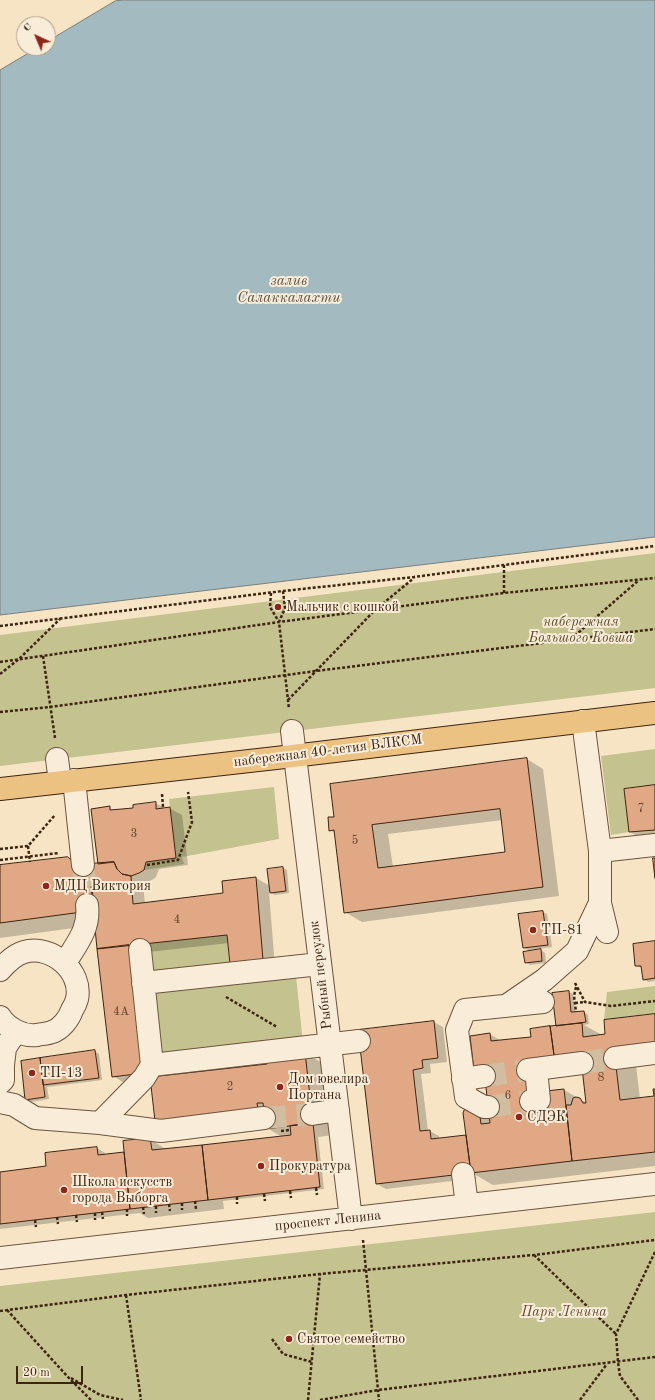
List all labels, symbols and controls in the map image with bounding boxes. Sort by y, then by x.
north arrow [16,16,56,56]
text: С [22,21,34,34]
water label: залив Салаккалахти [237,272,341,307]
place label: Мальчик с кошкой [286,599,399,615]
marker: Мальчик с кошкой [273,602,283,612]
park label: набережная Большого Ковша [529,614,633,646]
street label: набережная 40-летия ВЛКСМ [233,731,423,771]
house number: 7 [638,802,644,816]
house number: 3 [131,827,137,841]
house number: 5 [352,834,358,848]
place label: МДЦ Виктория [54,878,151,894]
marker: МДЦ Виктория [41,881,51,891]
house number: 4 [174,913,180,927]
street label: Рыбный переулок [306,920,336,1030]
place label: ТП-81 [541,922,583,938]
marker: ТП-81 [528,925,538,935]
house number: 4А [113,1005,129,1019]
place label: ТП-13 [40,1065,82,1081]
marker: ТП-13 [27,1068,37,1078]
place label: Дом ювелира Портана [288,1071,368,1104]
house number: 8 [598,1071,604,1085]
house number: 2 [227,1080,233,1094]
marker: Дом ювелира Портана [275,1082,285,1092]
house number: 6 [505,1089,511,1103]
place label: СДЭК [527,1109,566,1125]
marker: СДЭК [514,1112,524,1122]
place label: Прокуратура [269,1158,351,1174]
marker: Прокуратура [256,1161,266,1171]
place label: Школа искусств города Выборга [72,1174,172,1206]
marker: Школа искусств города Выборга [59,1185,69,1195]
street label: проспект Ленина [274,1207,382,1235]
park label: Парк Ленина [521,1304,607,1320]
place label: Святое семейство [297,1331,405,1347]
marker: Святое семейство [284,1334,294,1344]
scale bar [18,1358,85,1384]
text: 20 m [23,1367,50,1379]

